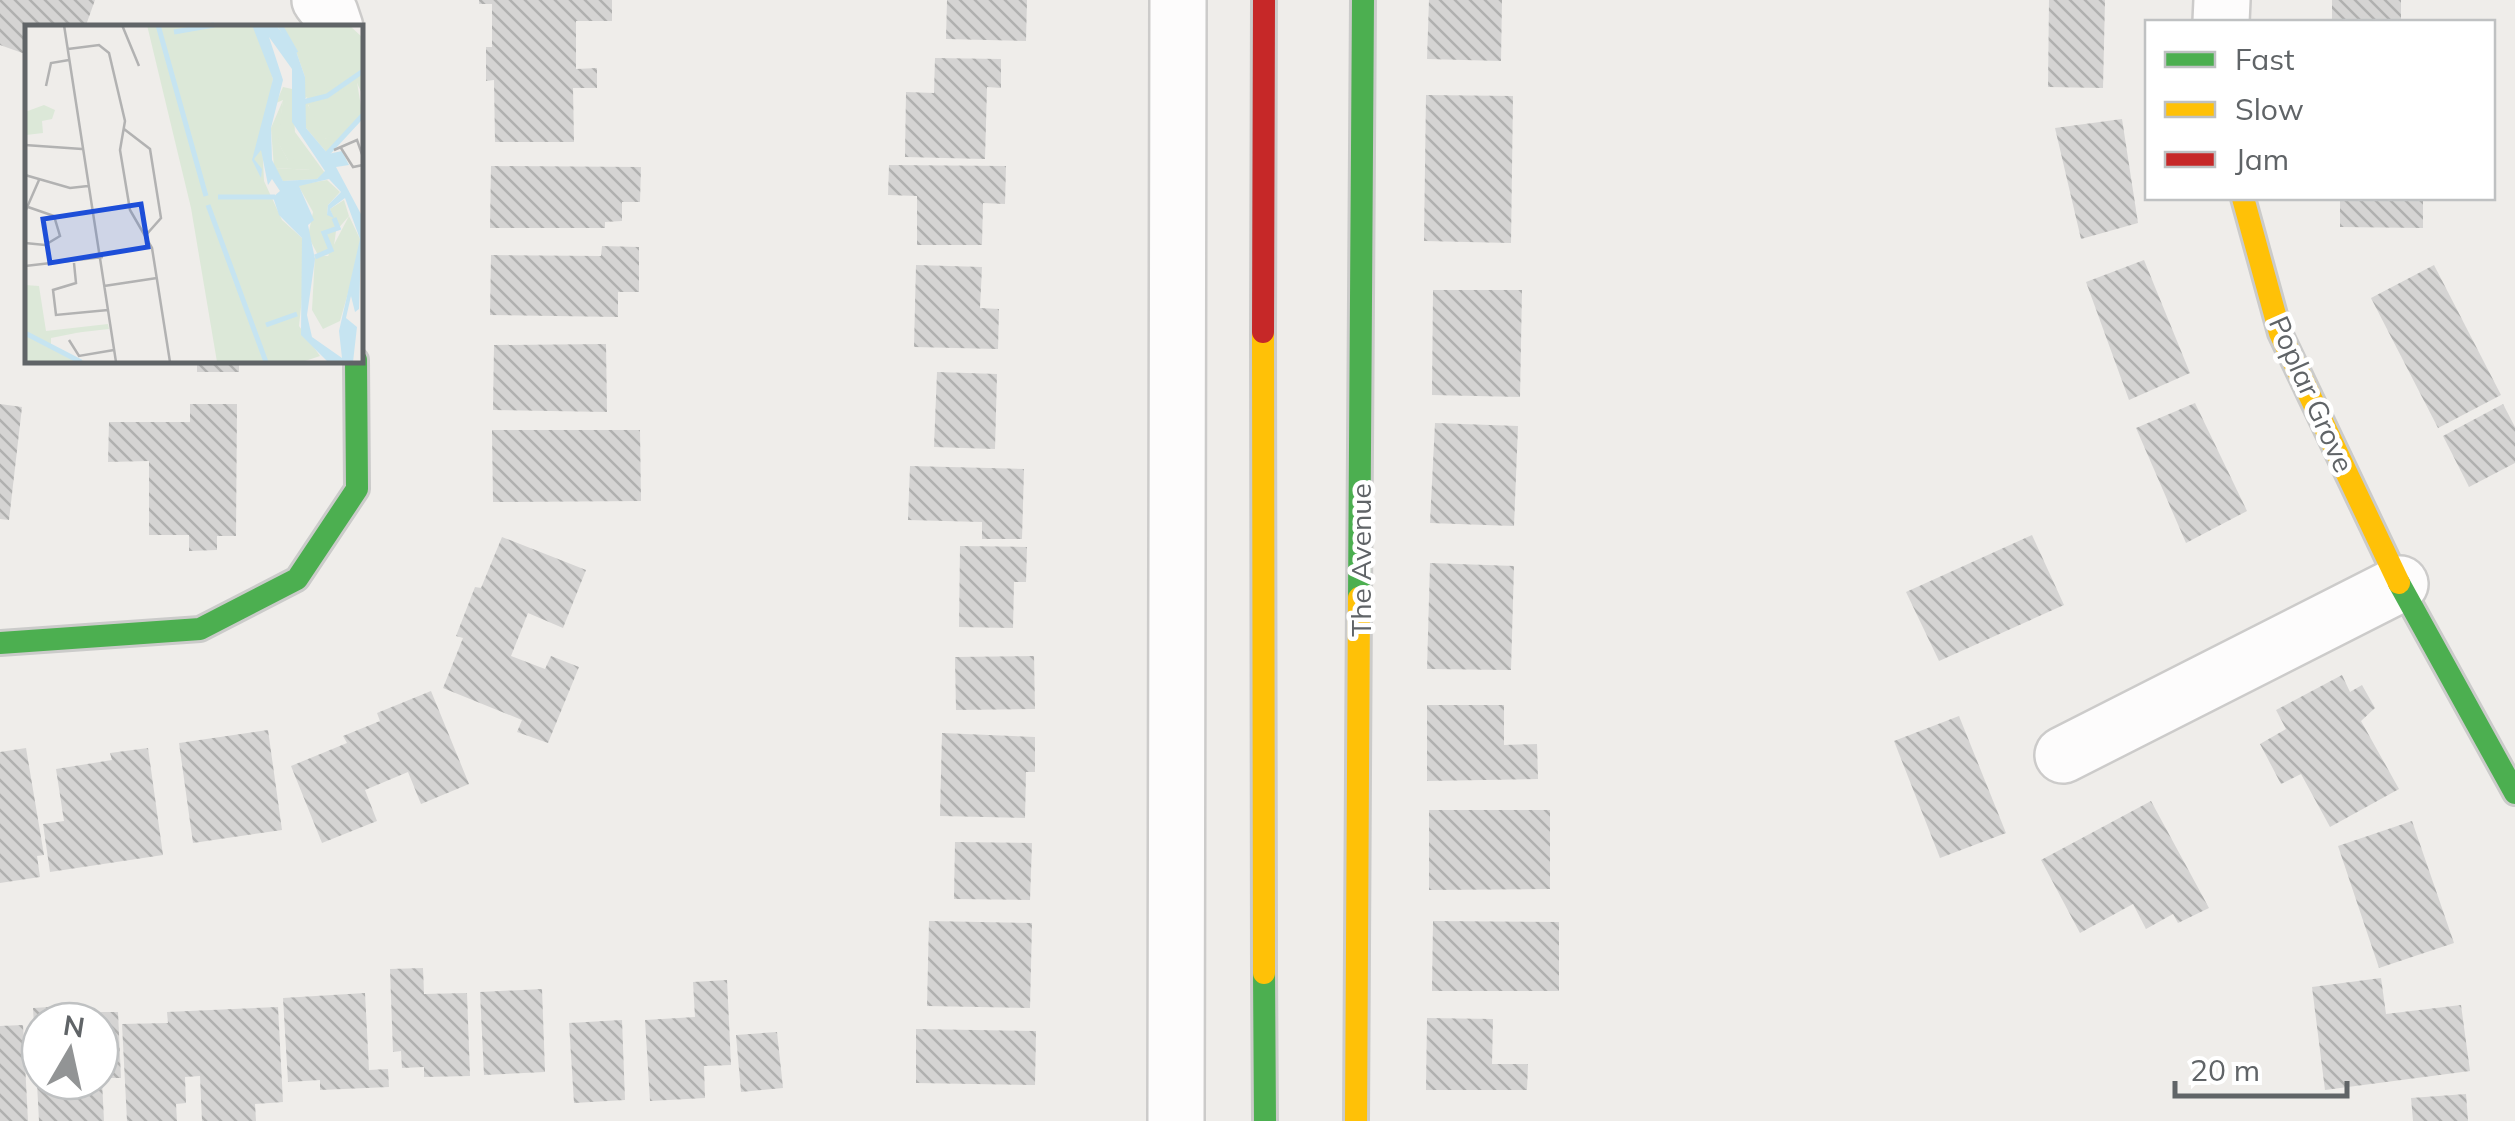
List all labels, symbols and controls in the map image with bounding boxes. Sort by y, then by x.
legend [2145,20,2495,200]
inset map [25,25,362,362]
text: Fast [2235,40,2295,78]
text: Slow [2235,90,2304,128]
text: Jam [2235,140,2289,178]
street label: Poplar Grove [2262,310,2362,478]
street label: The Avenue [1343,483,1378,637]
north arrow [20,1001,120,1101]
text: N [61,1007,87,1045]
scale bar [2175,1036,2348,1098]
text: 20 m [2190,1051,2260,1089]

